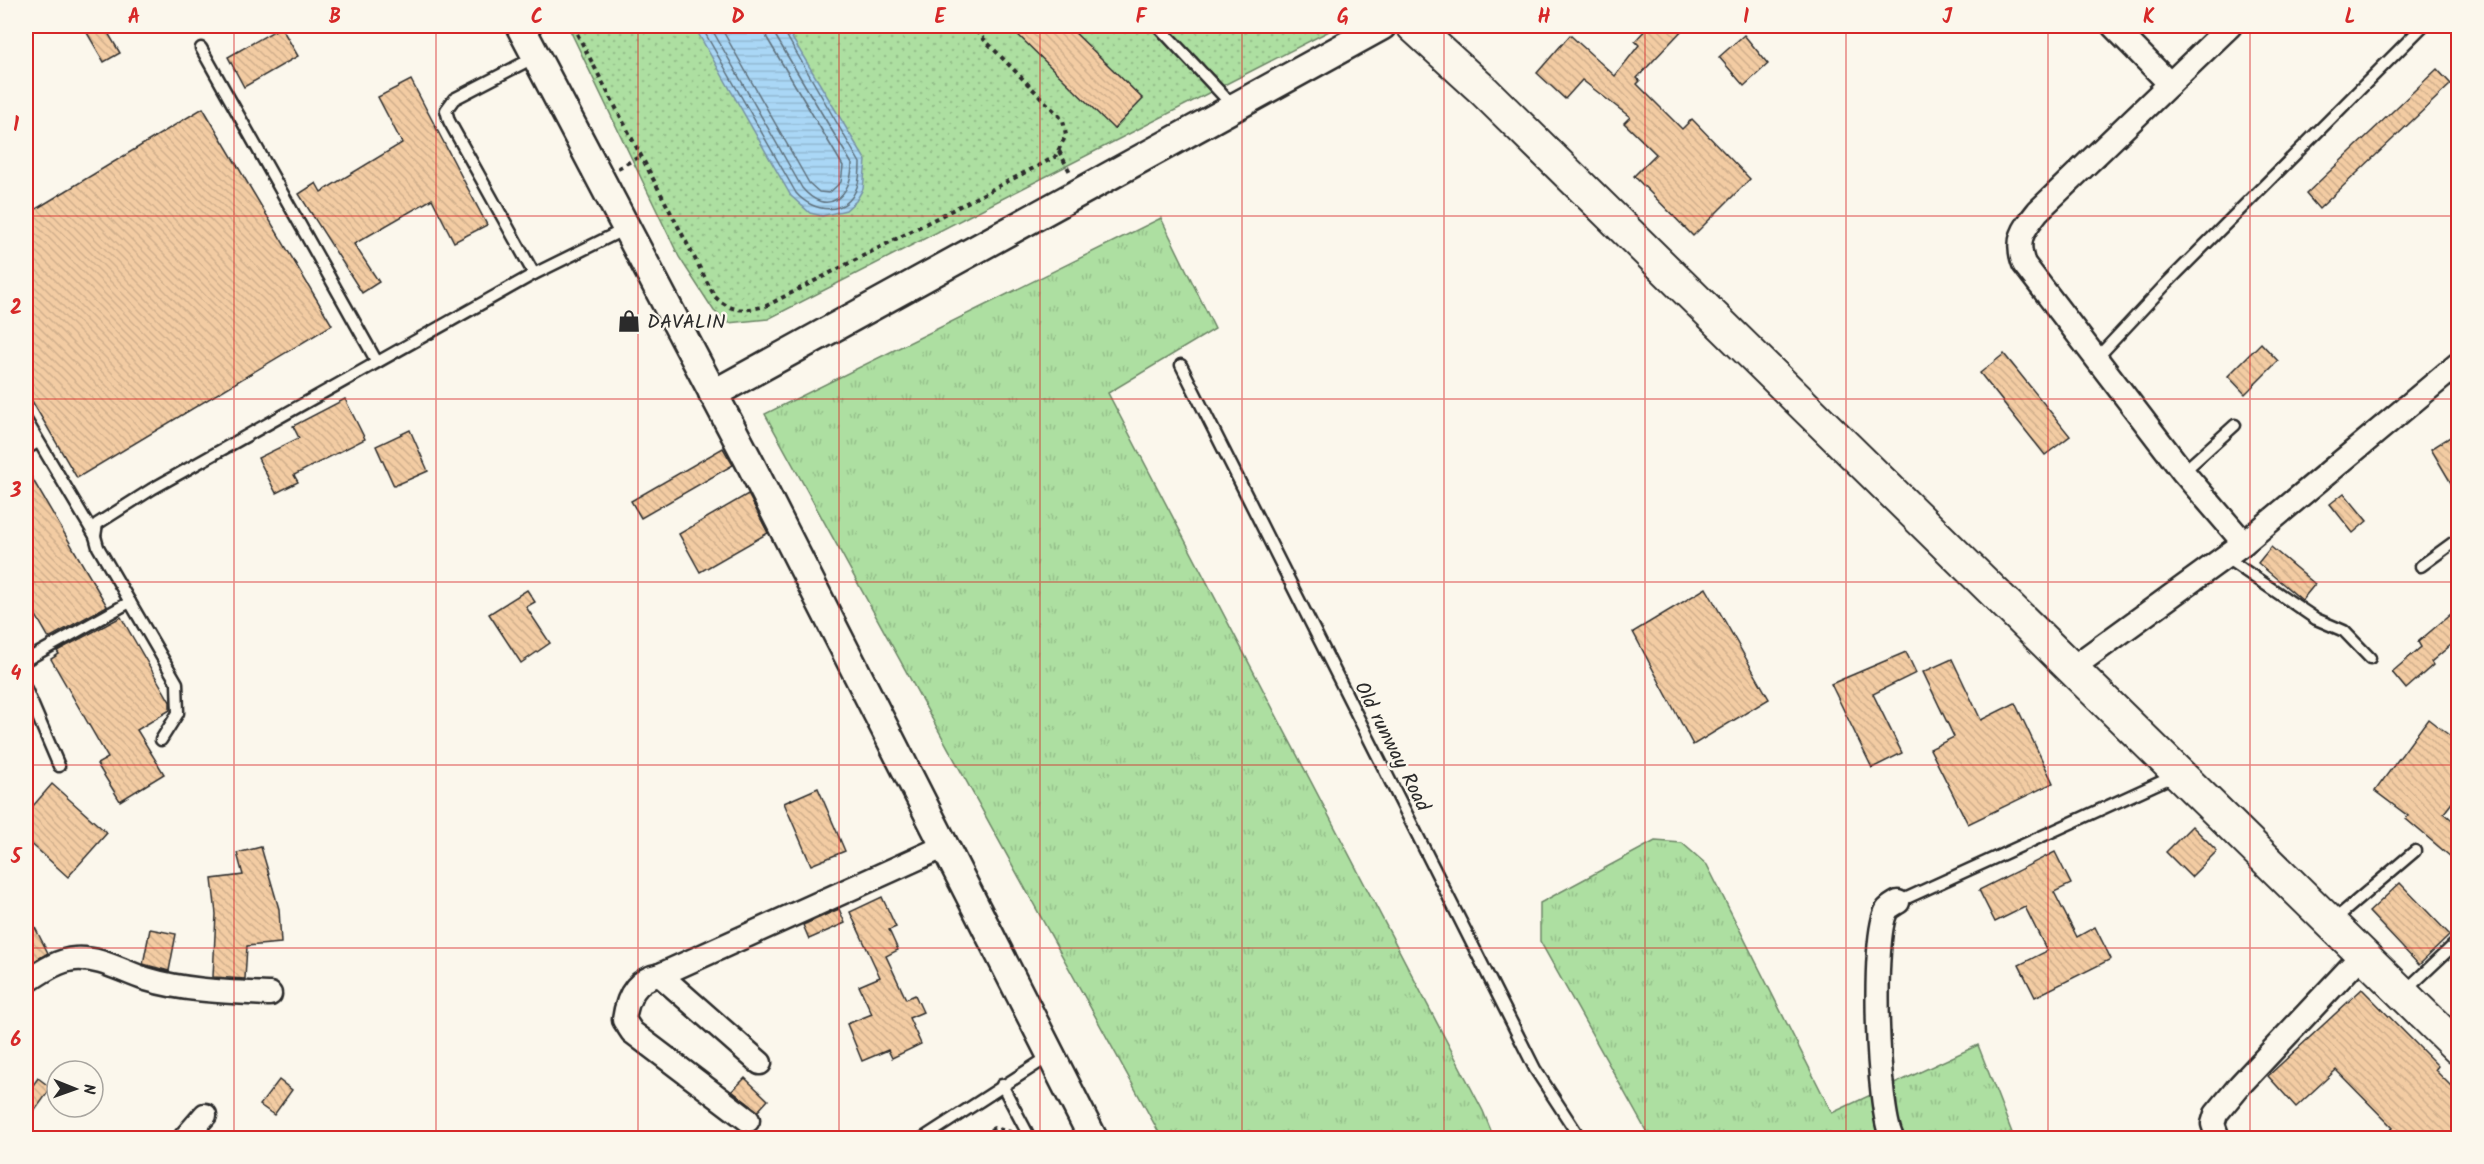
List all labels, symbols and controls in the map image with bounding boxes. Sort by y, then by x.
text: A [128,2,140,34]
text: B [329,2,341,34]
text: C [531,2,543,34]
text: D [731,2,745,34]
text: E [934,2,946,34]
text: F [1136,2,1148,34]
text: G [1337,2,1349,34]
text: H [1537,2,1551,34]
text: I [1743,2,1749,34]
text: J [1942,2,1953,34]
text: K [2143,2,2155,34]
text: L [2345,2,2355,34]
text: 1 [13,110,19,142]
text: 2 [10,293,22,325]
place label: DAVALIN [647,307,726,339]
shop icon: DAVALIN [616,308,642,334]
text: 3 [10,476,22,508]
text: 4 [11,659,22,691]
street label: Old runway Road [1345,676,1438,819]
text: 5 [10,842,23,874]
text: 6 [11,1025,22,1057]
north arrow [45,1059,105,1119]
text: N [76,1084,101,1095]

